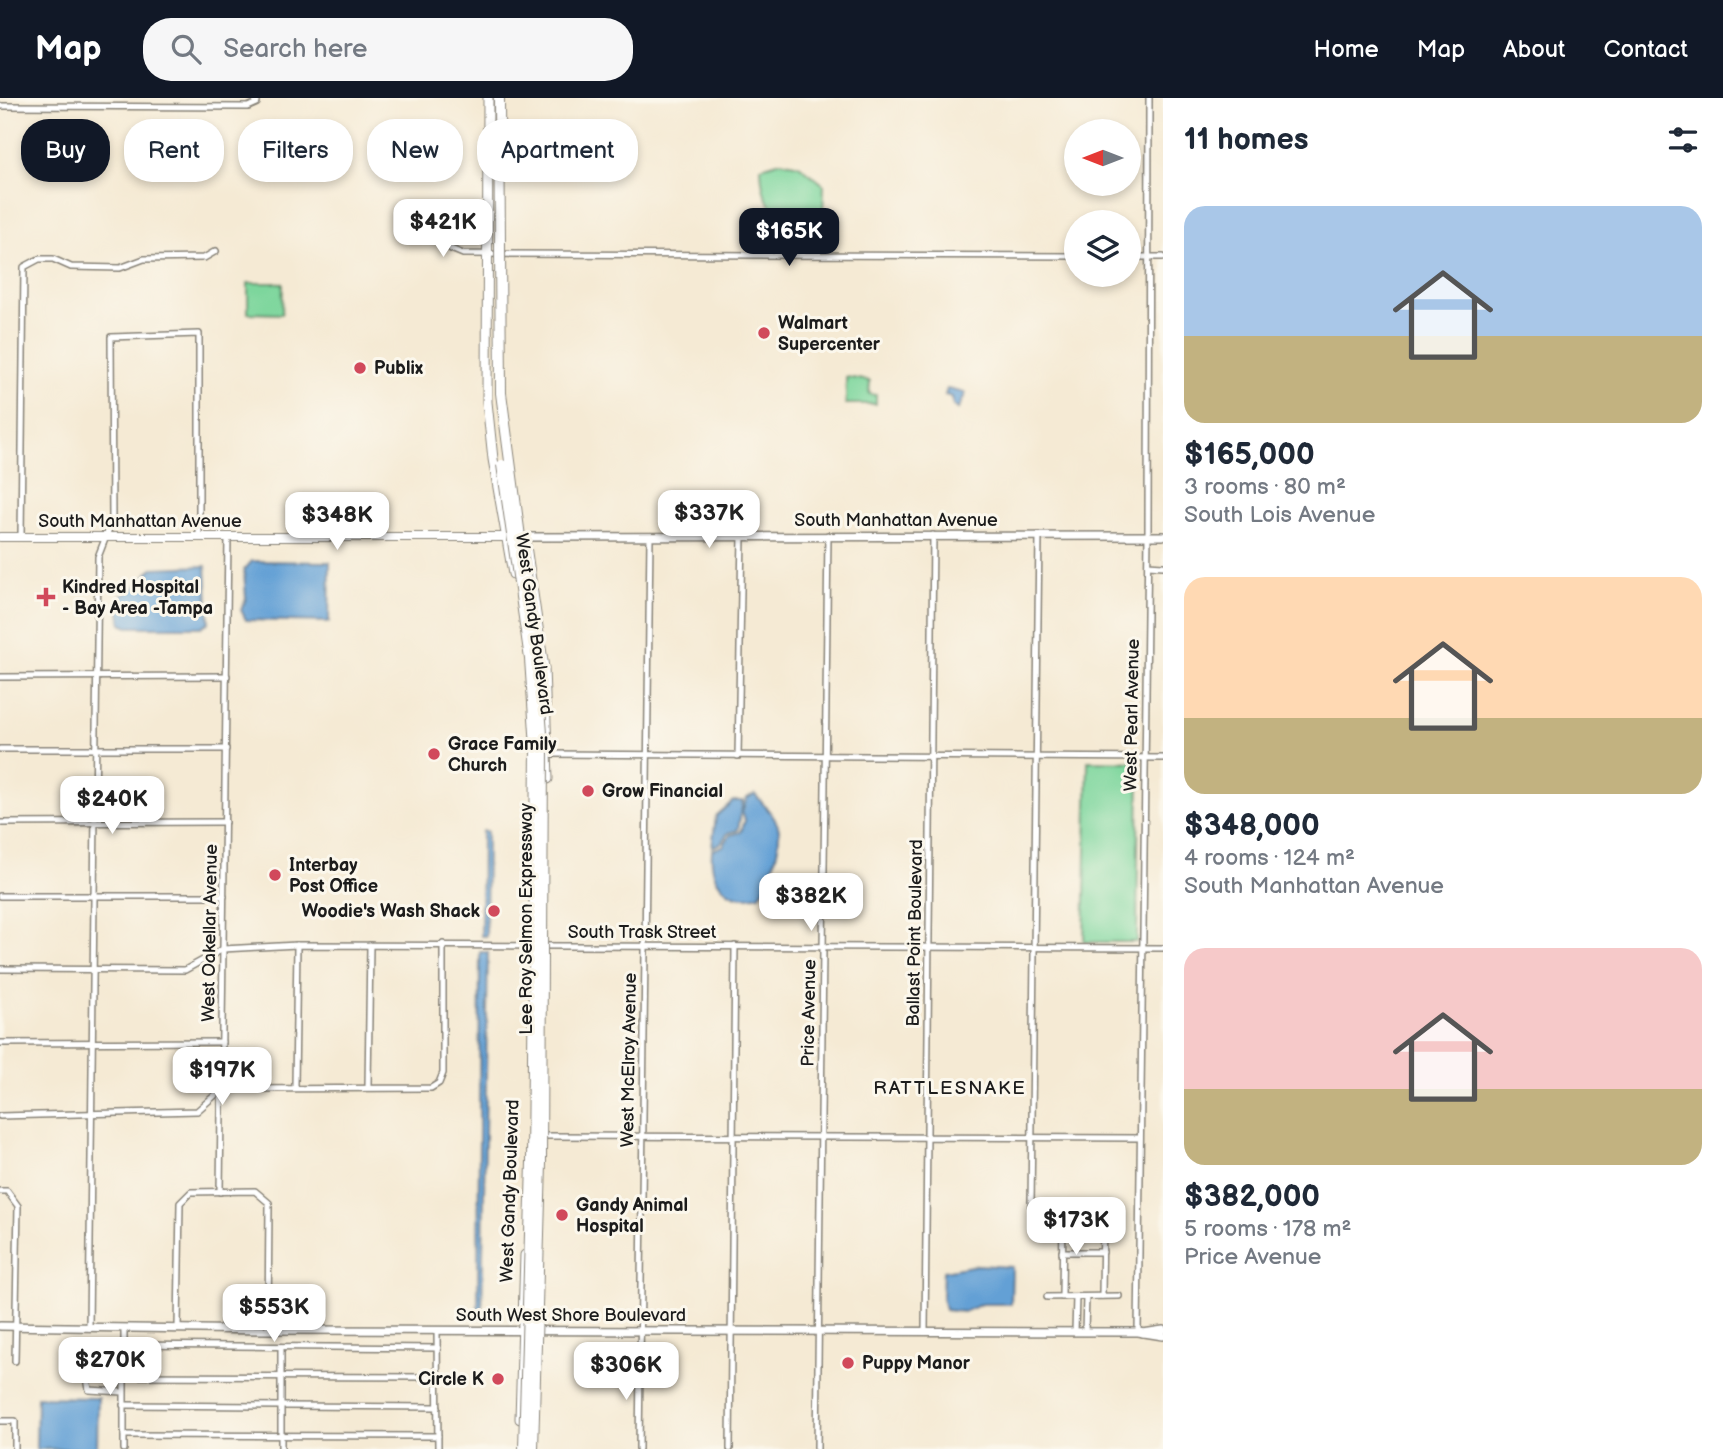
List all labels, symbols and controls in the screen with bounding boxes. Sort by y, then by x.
search box [143,18,633,81]
text: Map [35,29,101,69]
icon: search [167,30,205,68]
text: Search here [223,34,367,65]
text: Home [1314,35,1379,64]
text: Map [1417,35,1465,64]
text: About [1503,35,1565,64]
text: Contact [1603,35,1688,64]
chip: Buy [21,119,110,182]
chip: Rent [124,119,224,182]
chip: Filters [238,119,353,182]
chip: New [367,119,463,182]
chip: Apartment [477,119,638,182]
north arrow [1064,119,1141,196]
map controls [1064,119,1141,287]
icon: filters [1664,121,1702,159]
text: 11 homes [1184,122,1308,158]
pin: $421K [394,200,492,259]
text: $421K [409,208,477,236]
pin: $165K [740,208,838,268]
button: layers [1064,210,1141,287]
text: $165K [755,217,823,245]
icon: home [1380,252,1506,378]
place label: Walmart Supercenter [778,313,881,355]
marker: Walmart Supercenter [756,325,772,341]
place label: Publix [374,358,423,379]
marker: Publix [352,360,368,376]
text: $165,000 [1184,437,1315,473]
text: 3 rooms · 80 m² [1184,473,1346,501]
pin: $337K [660,490,758,550]
pin: $348K [288,492,386,552]
text: $337K [674,499,744,527]
text: $348K [301,501,373,529]
text: South Lois Avenue [1184,501,1375,529]
street label: South Manhattan Avenue [794,510,998,531]
street label: South Manhattan Avenue [38,511,242,532]
street label: West Gandy Boulevard [511,532,557,716]
place label: Kindred Hospital - Bay Area -Tampa [62,577,213,619]
marker: Kindred Hospital - Bay Area -Tampa [36,587,56,607]
icon: home [1380,623,1506,749]
street label: West Pearl Avenue [1120,638,1144,791]
place label: Grace Family Church [448,734,557,776]
marker: Grace Family Church [426,746,442,762]
pin: $240K [63,776,161,836]
place label: Grow Financial [602,781,723,802]
marker: Grow Financial [580,783,596,799]
text: $240K [76,785,148,813]
street label: Lee Roy Selmon Expressway [516,802,537,1035]
text: $348,000 [1184,808,1320,844]
street label: Ballast Point Boulevard [903,839,927,1027]
street label: West Oakellar Avenue [198,843,222,1022]
text: 4 rooms · 124 m² [1184,844,1355,872]
place label: Interbay Post Office [289,855,378,897]
marker: Interbay Post Office [267,867,283,883]
text: South Manhattan Avenue [1184,872,1444,900]
pin: $382K [762,874,860,933]
text: $382K [775,882,847,910]
place label: Woodie's Wash Shack [301,901,481,922]
marker: Woodie's Wash Shack [486,903,502,919]
street label: South Trask Street [568,922,717,943]
street label: Price Avenue [798,959,820,1067]
street label: West McElroy Avenue [617,972,641,1148]
icon: home [1380,994,1506,1120]
pin: $197K [173,1048,271,1107]
text: $197K [189,1056,255,1084]
district label: RATTLESNAKE [873,1077,1027,1100]
street label: West Gandy Boulevard [496,1099,524,1283]
text: $382,000 [1184,1179,1320,1215]
place label: Gandy Animal Hospital [576,1195,688,1237]
pin: $173K [1027,1198,1125,1257]
text: $173K [1043,1206,1109,1234]
marker: Gandy Animal Hospital [554,1207,570,1223]
text: 5 rooms · 178 m² [1184,1215,1352,1243]
text: Price Avenue [1184,1243,1321,1271]
pin: $553K [225,1284,323,1344]
text: $553K [239,1293,309,1321]
street label: South West Shore Boulevard [456,1305,686,1326]
pin: $270K [61,1338,159,1397]
pin: $306K [577,1342,675,1402]
text: $270K [74,1346,146,1374]
text: $306K [590,1351,662,1379]
place label: Puppy Manor [862,1353,971,1374]
marker: Puppy Manor [840,1355,856,1371]
place label: Circle K [418,1369,484,1390]
marker: Circle K [490,1371,506,1387]

